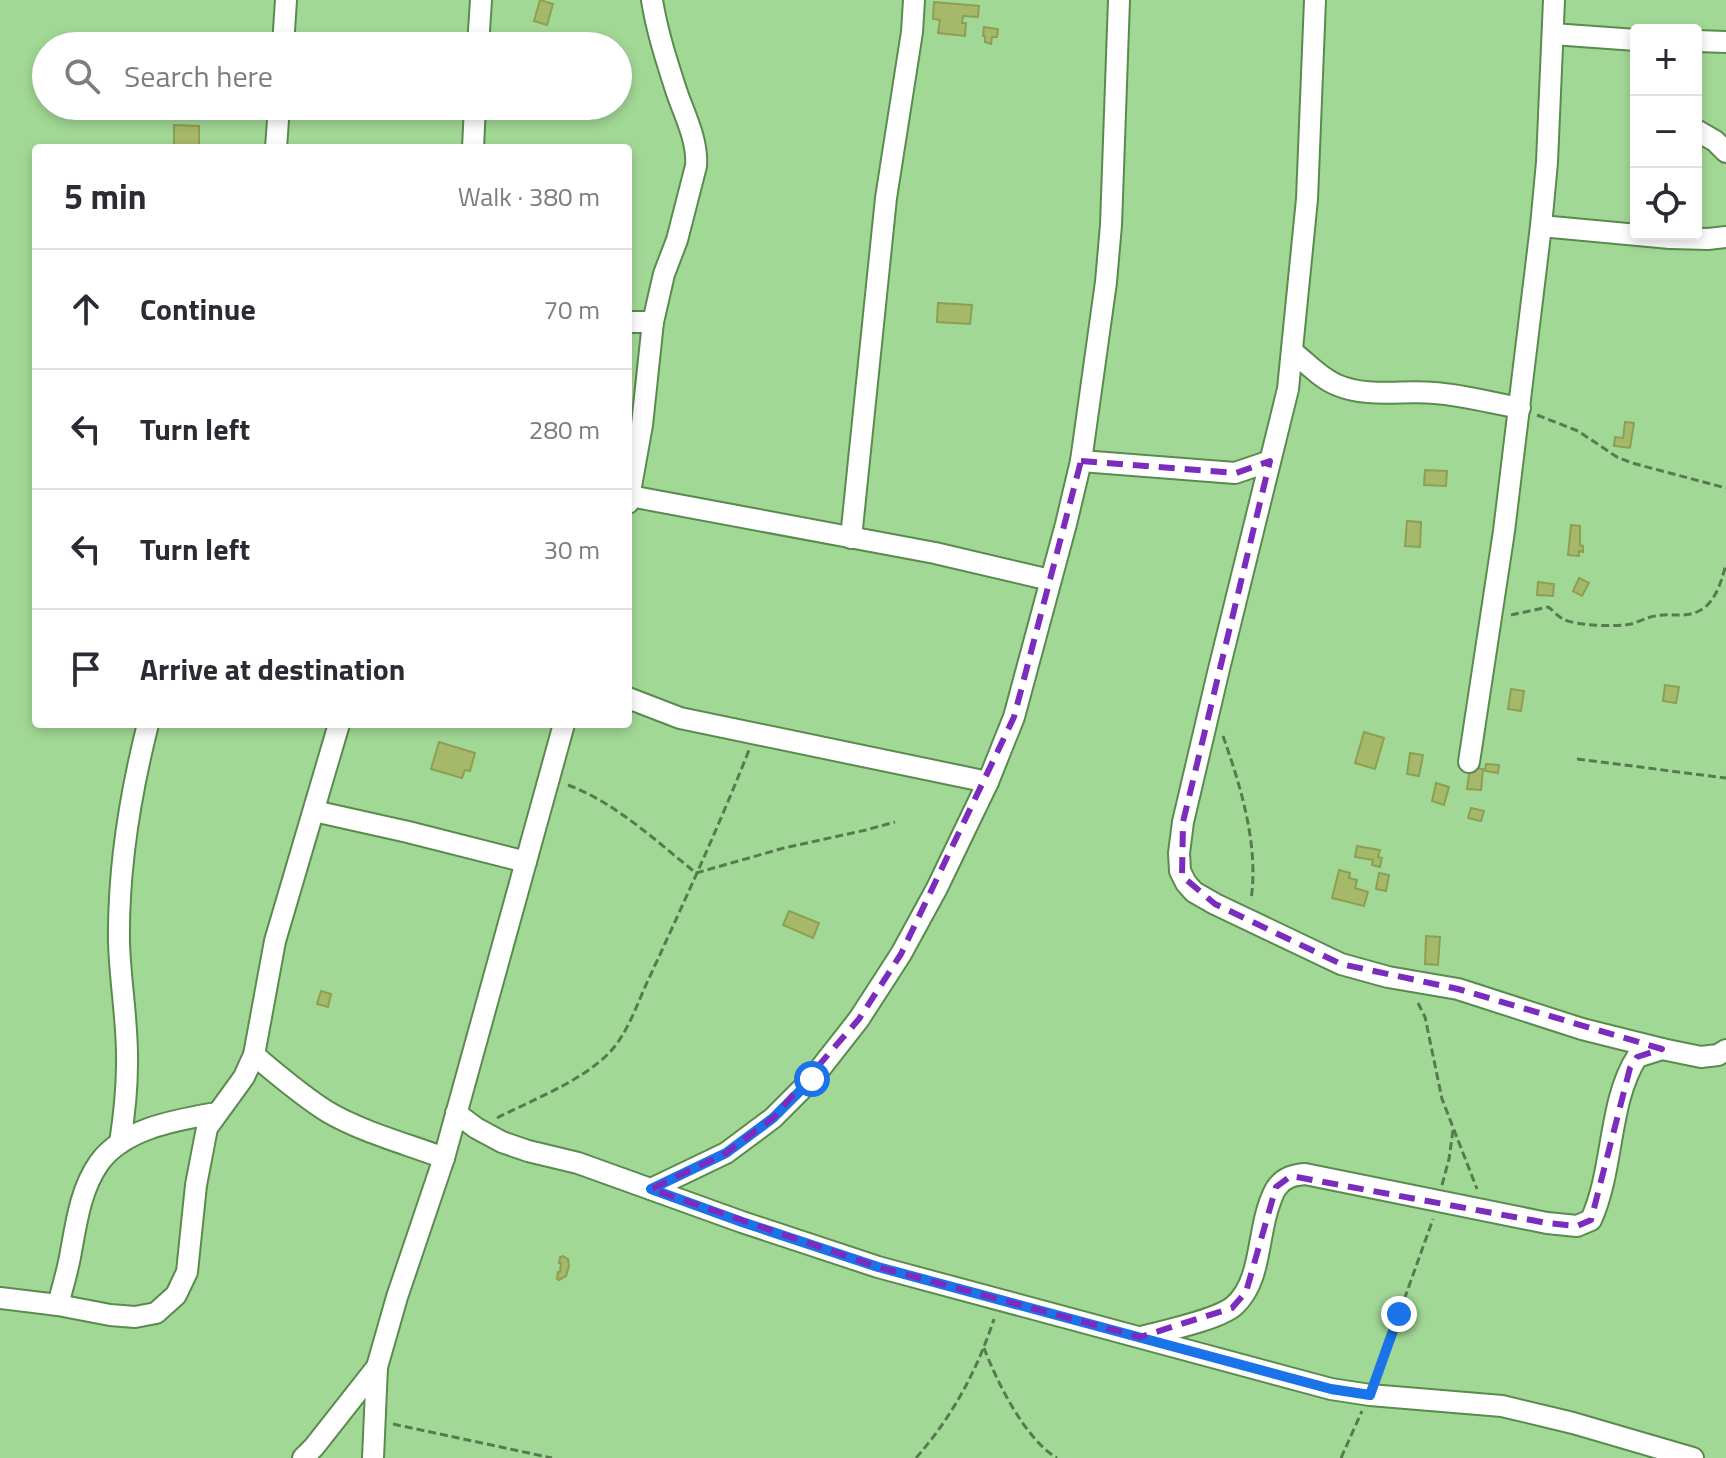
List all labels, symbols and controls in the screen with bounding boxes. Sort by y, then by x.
map controls [1630,24,1702,240]
button: + [1630,24,1702,96]
search box [32,32,632,120]
text: Search here [124,53,273,99]
icon: search [60,54,104,98]
button: − [1630,96,1702,168]
button: locate [1630,168,1702,240]
text: 5 min [64,170,147,222]
text: Walk · 380 m [458,177,600,216]
text: Continue [140,286,256,332]
icon: ahead [64,287,108,331]
text: 70 m [543,290,600,329]
text: Turn left [140,406,250,452]
icon: left [64,407,108,451]
text: 280 m [529,410,600,449]
text: Turn left [140,526,250,572]
icon: left [64,527,108,571]
text: 30 m [543,530,600,569]
text: Arrive at destination [140,646,405,692]
icon: arrive [64,647,108,691]
route start [794,1061,830,1097]
route end [1381,1296,1417,1332]

